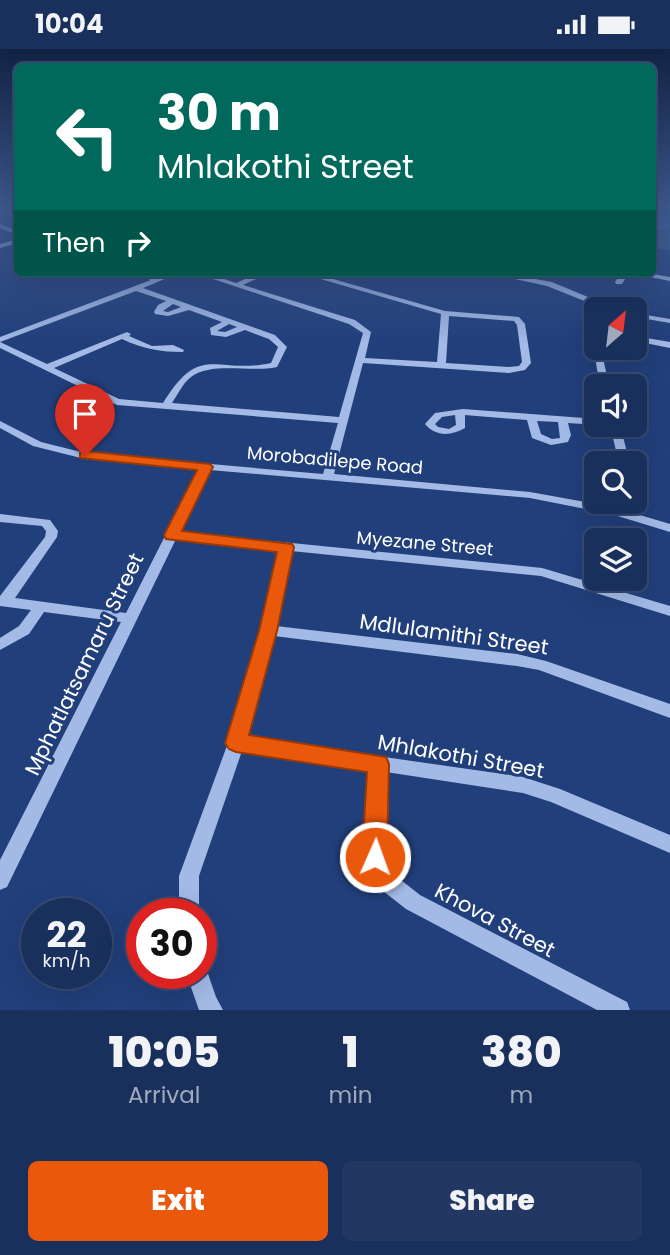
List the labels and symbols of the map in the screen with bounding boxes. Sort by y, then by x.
north arrow [584,297,648,361]
pin [55,384,115,456]
street label: Morobadilepe Road [246,440,424,480]
street label: Myezane Street [355,525,495,561]
street label: Mphatlatsamaru Street [18,548,150,780]
street label: Mdlulamithi Street [358,606,550,662]
street label: Mhlakothi Street [376,727,546,785]
position arrow [338,820,412,894]
street label: Khova Street [430,876,560,964]
speed limit sign: 30 [126,898,217,989]

